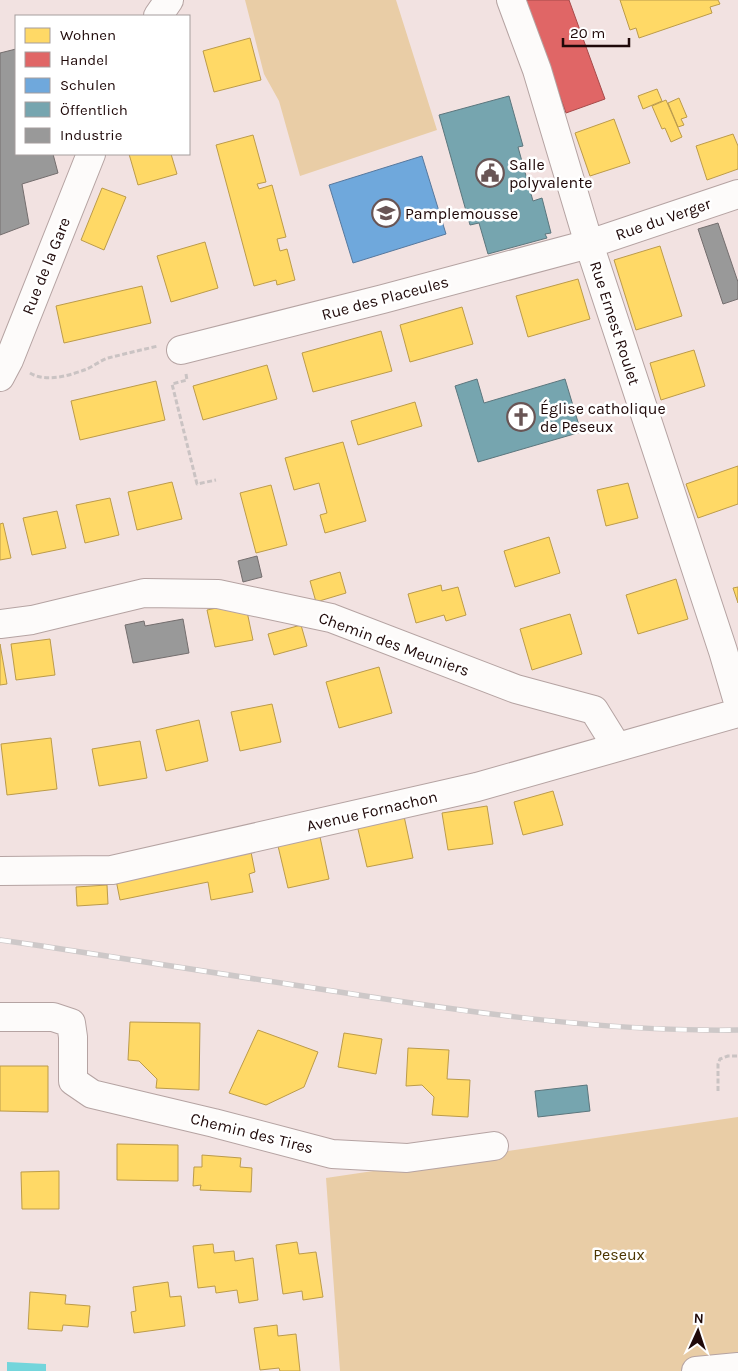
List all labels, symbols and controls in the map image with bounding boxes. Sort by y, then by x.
legend [15,15,190,155]
scale bar [563,15,629,47]
text: 20 m [570,24,605,42]
text: Wohnen [60,26,116,44]
text: Handel [60,51,108,69]
text: Schulen [60,76,116,94]
text: Öffentlich [60,101,128,119]
text: Industrie [60,126,122,144]
place label: Salle polyvalente [509,155,592,192]
public building icon: Salle polyvalente [475,158,505,188]
street label: Rue du Verger [613,194,713,244]
school or university icon: Pamplemousse [371,198,401,228]
place label: Pamplemousse [405,204,518,223]
street label: Rue de la Gare [18,215,74,317]
street label: Rue Ernest Roulet [586,259,644,387]
street label: Rue des Placeules [319,272,451,324]
place label: Église catholique de Peseux [540,399,666,436]
church icon: Église catholique de Peseux [506,402,536,432]
street label: Chemin des Meuniers [316,608,472,680]
street label: Avenue Fornachon [305,787,439,835]
street label: Chemin des Tires [189,1109,315,1157]
park label: Peseux [593,1245,645,1264]
north arrow [673,1306,723,1356]
text: N [693,1310,704,1327]

